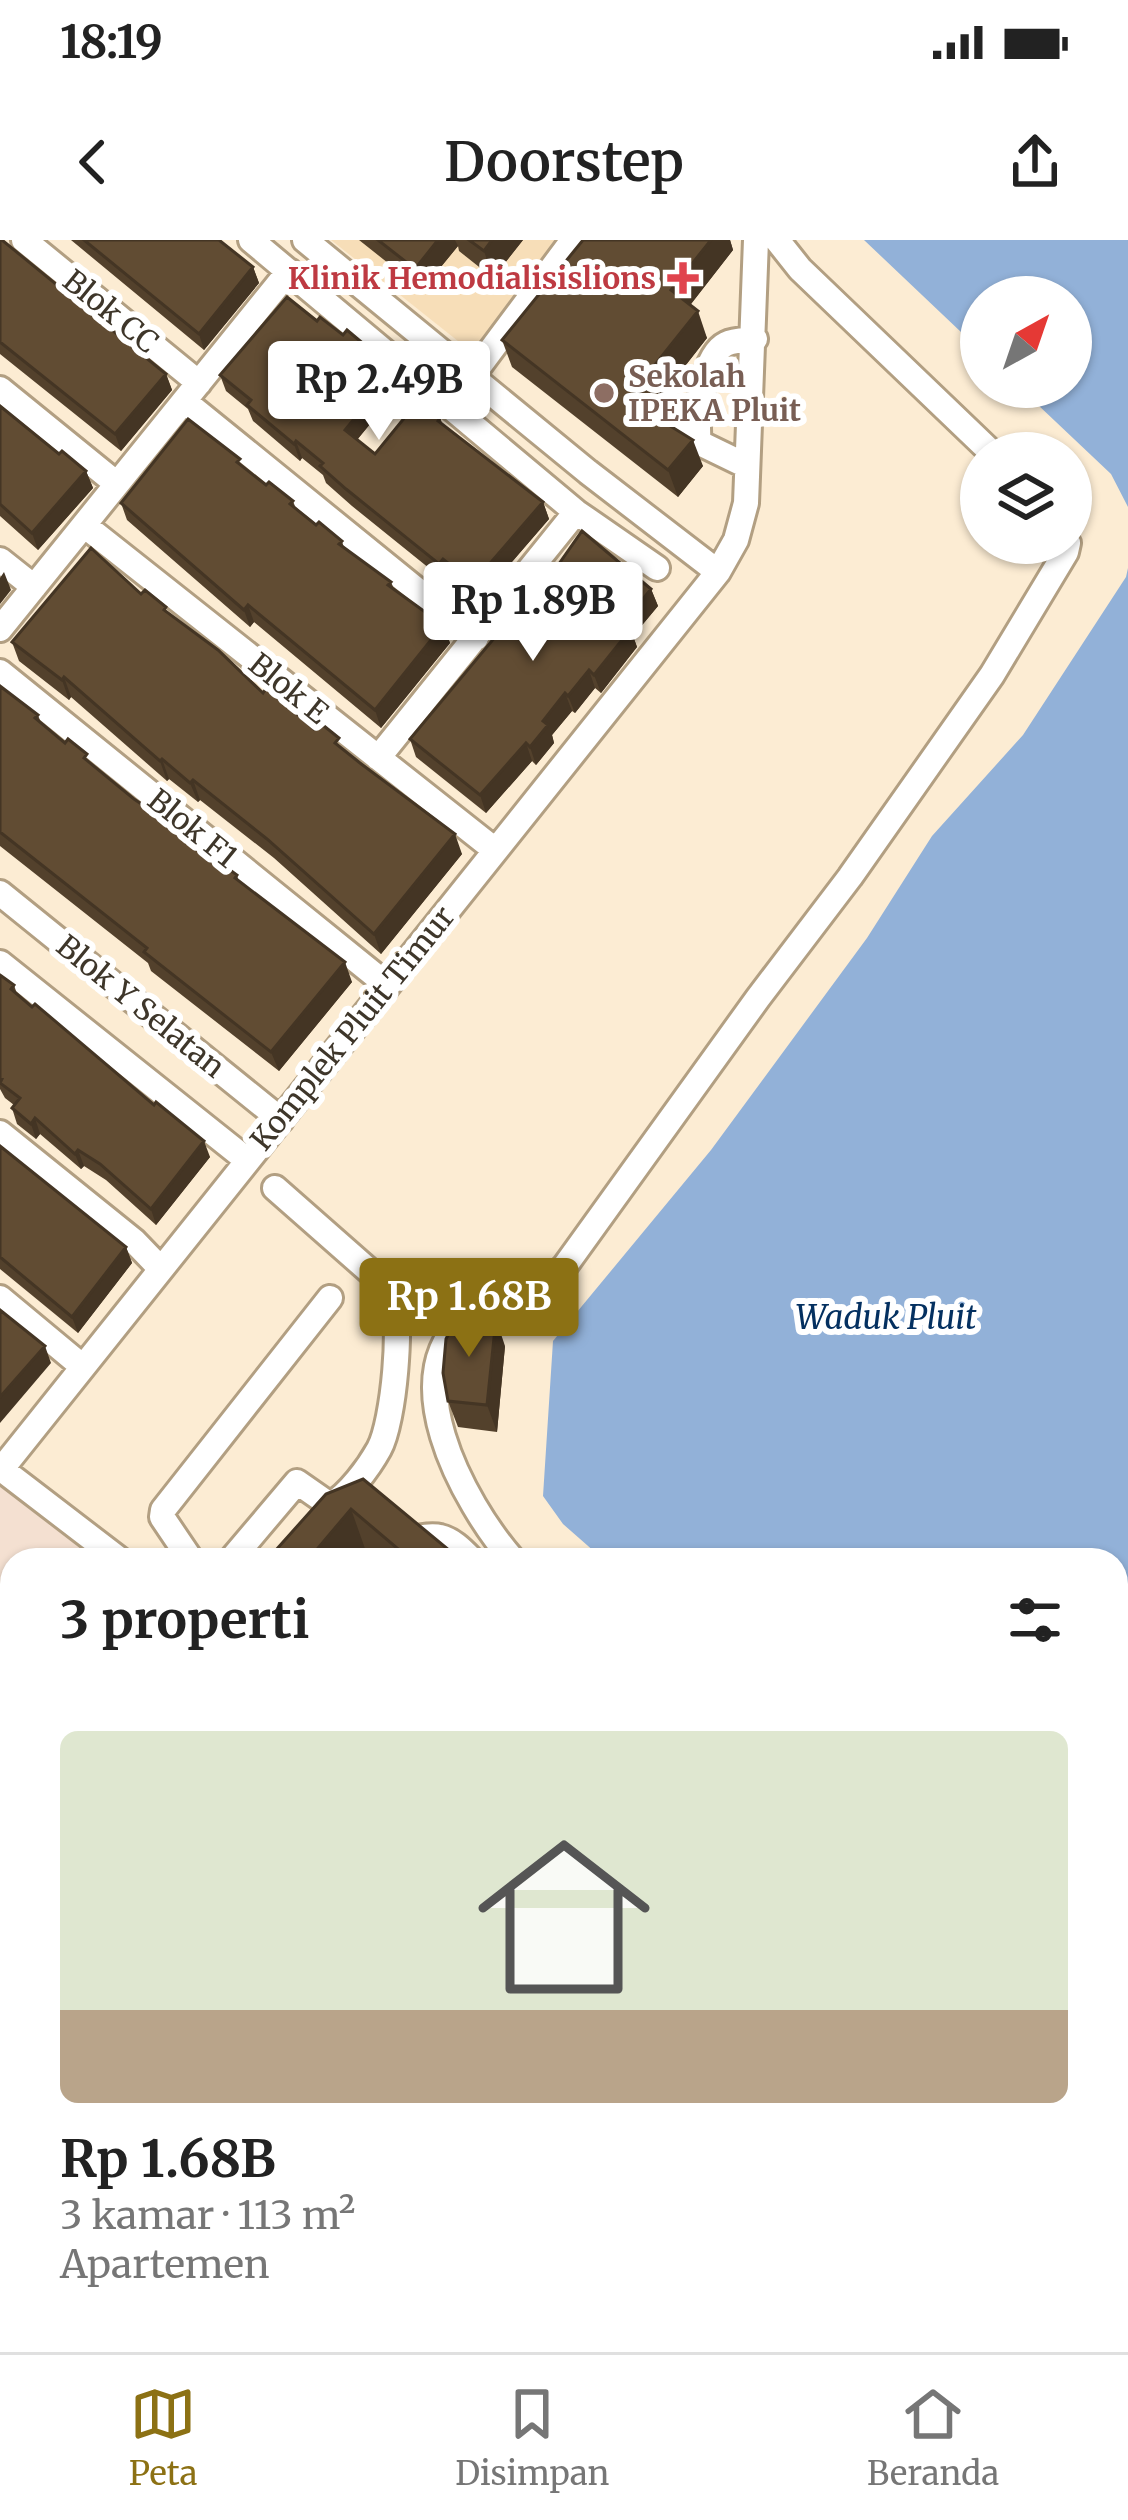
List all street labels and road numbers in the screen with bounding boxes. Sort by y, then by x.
street label: Blok CC [56,261,166,361]
street label: Blok E [242,644,336,732]
street label: Blok F1 [141,780,245,876]
street label: Komplek Pluit Timur [242,898,462,1158]
street label: Blok Y Selatan [49,927,233,1086]

